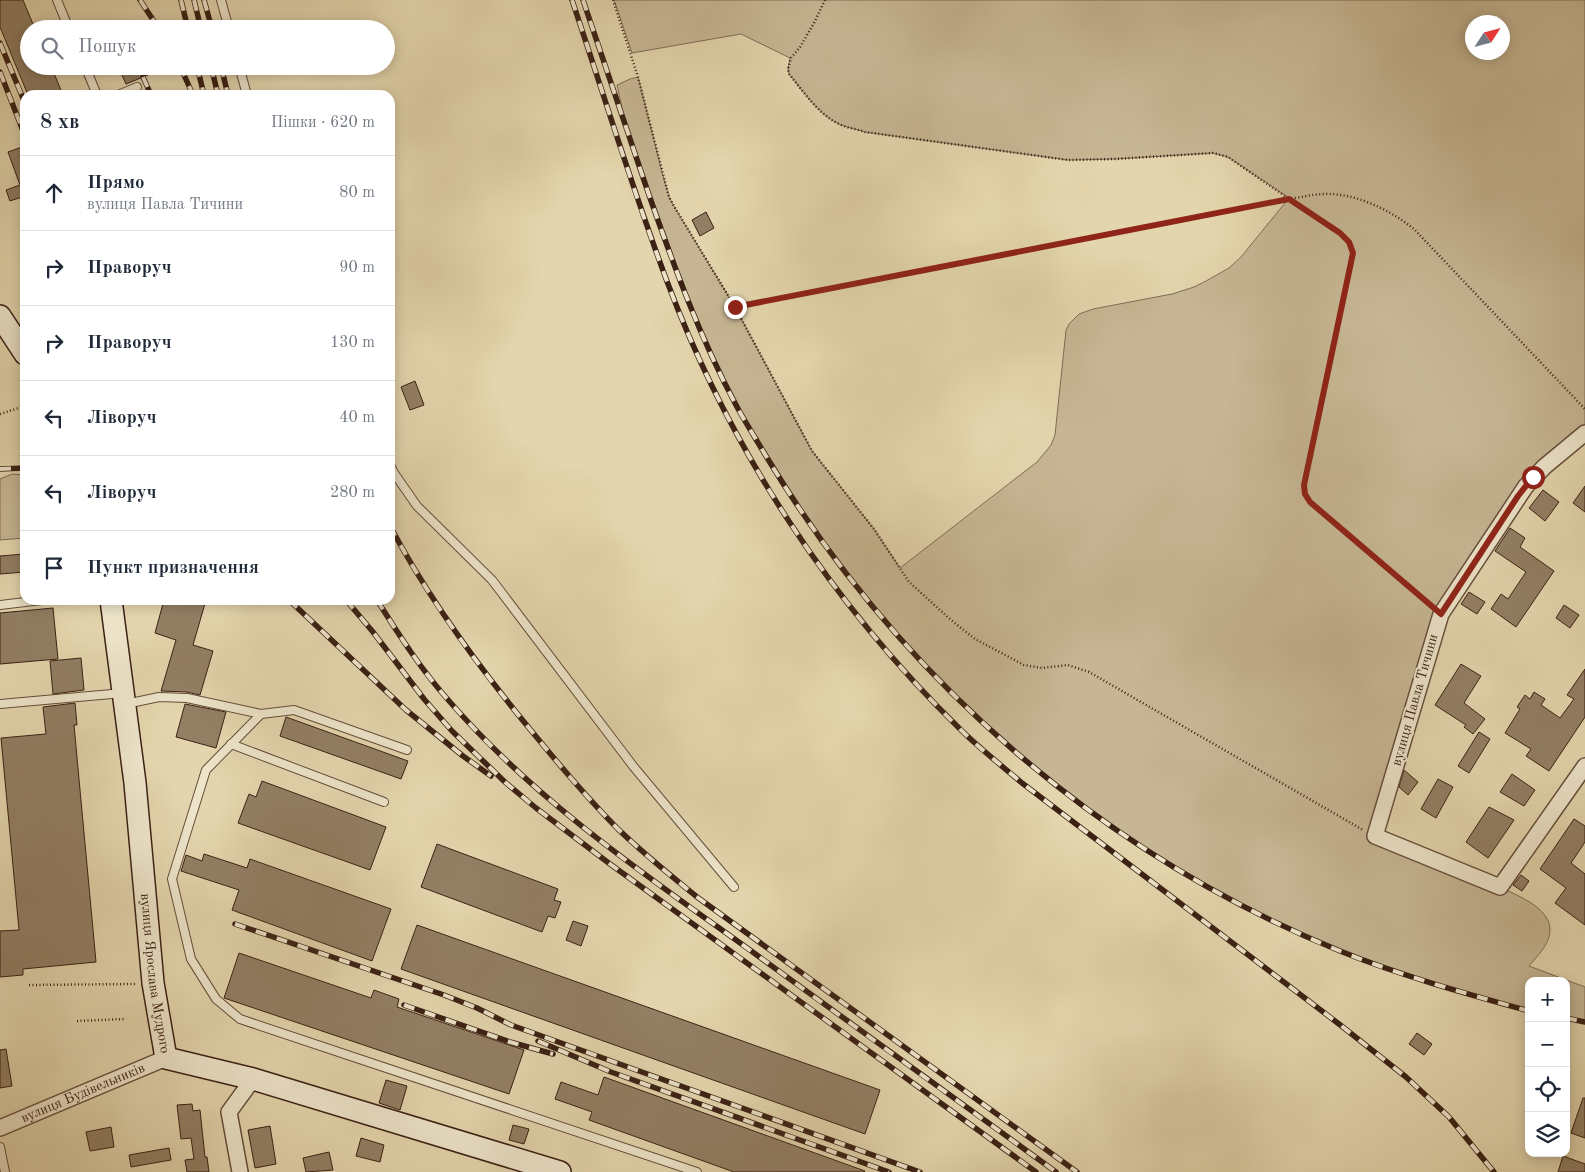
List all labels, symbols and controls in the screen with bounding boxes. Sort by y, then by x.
north arrow [1465,15,1510,60]
search box [20,20,395,75]
icon: search [38,34,66,62]
text: Пошук [78,38,136,57]
text: 8 хв [40,112,79,133]
text: Пішки · 620 m [271,115,375,131]
text: Прямо [87,174,145,193]
icon: ahead [40,179,68,207]
text: 80 m [339,185,375,201]
text: вулиця Павла Тичини [87,197,243,213]
icon: right [40,254,68,282]
text: Праворуч [87,259,172,278]
text: 90 m [339,260,375,276]
route end [724,296,747,319]
icon: right [40,329,68,357]
text: Праворуч [87,334,172,353]
text: 130 m [330,335,375,351]
icon: left [40,404,68,432]
text: Ліворуч [87,409,157,428]
text: 40 m [339,410,375,426]
route start [1522,466,1545,489]
icon: left [40,479,68,507]
text: Ліворуч [87,484,157,503]
text: 280 m [330,485,375,501]
icon: arrive [40,554,68,582]
text: Пункт призначення [87,559,259,578]
street label: вулиця Павла Тичини [1389,632,1441,768]
street label: вулиця Ярослава Мудрого [138,893,172,1054]
map controls [1525,977,1570,1157]
button: + [1525,977,1570,1022]
button: − [1525,1022,1570,1067]
street label: вулиця Будівельників [19,1061,147,1125]
button: locate [1525,1067,1570,1112]
button: layers [1525,1112,1570,1157]

